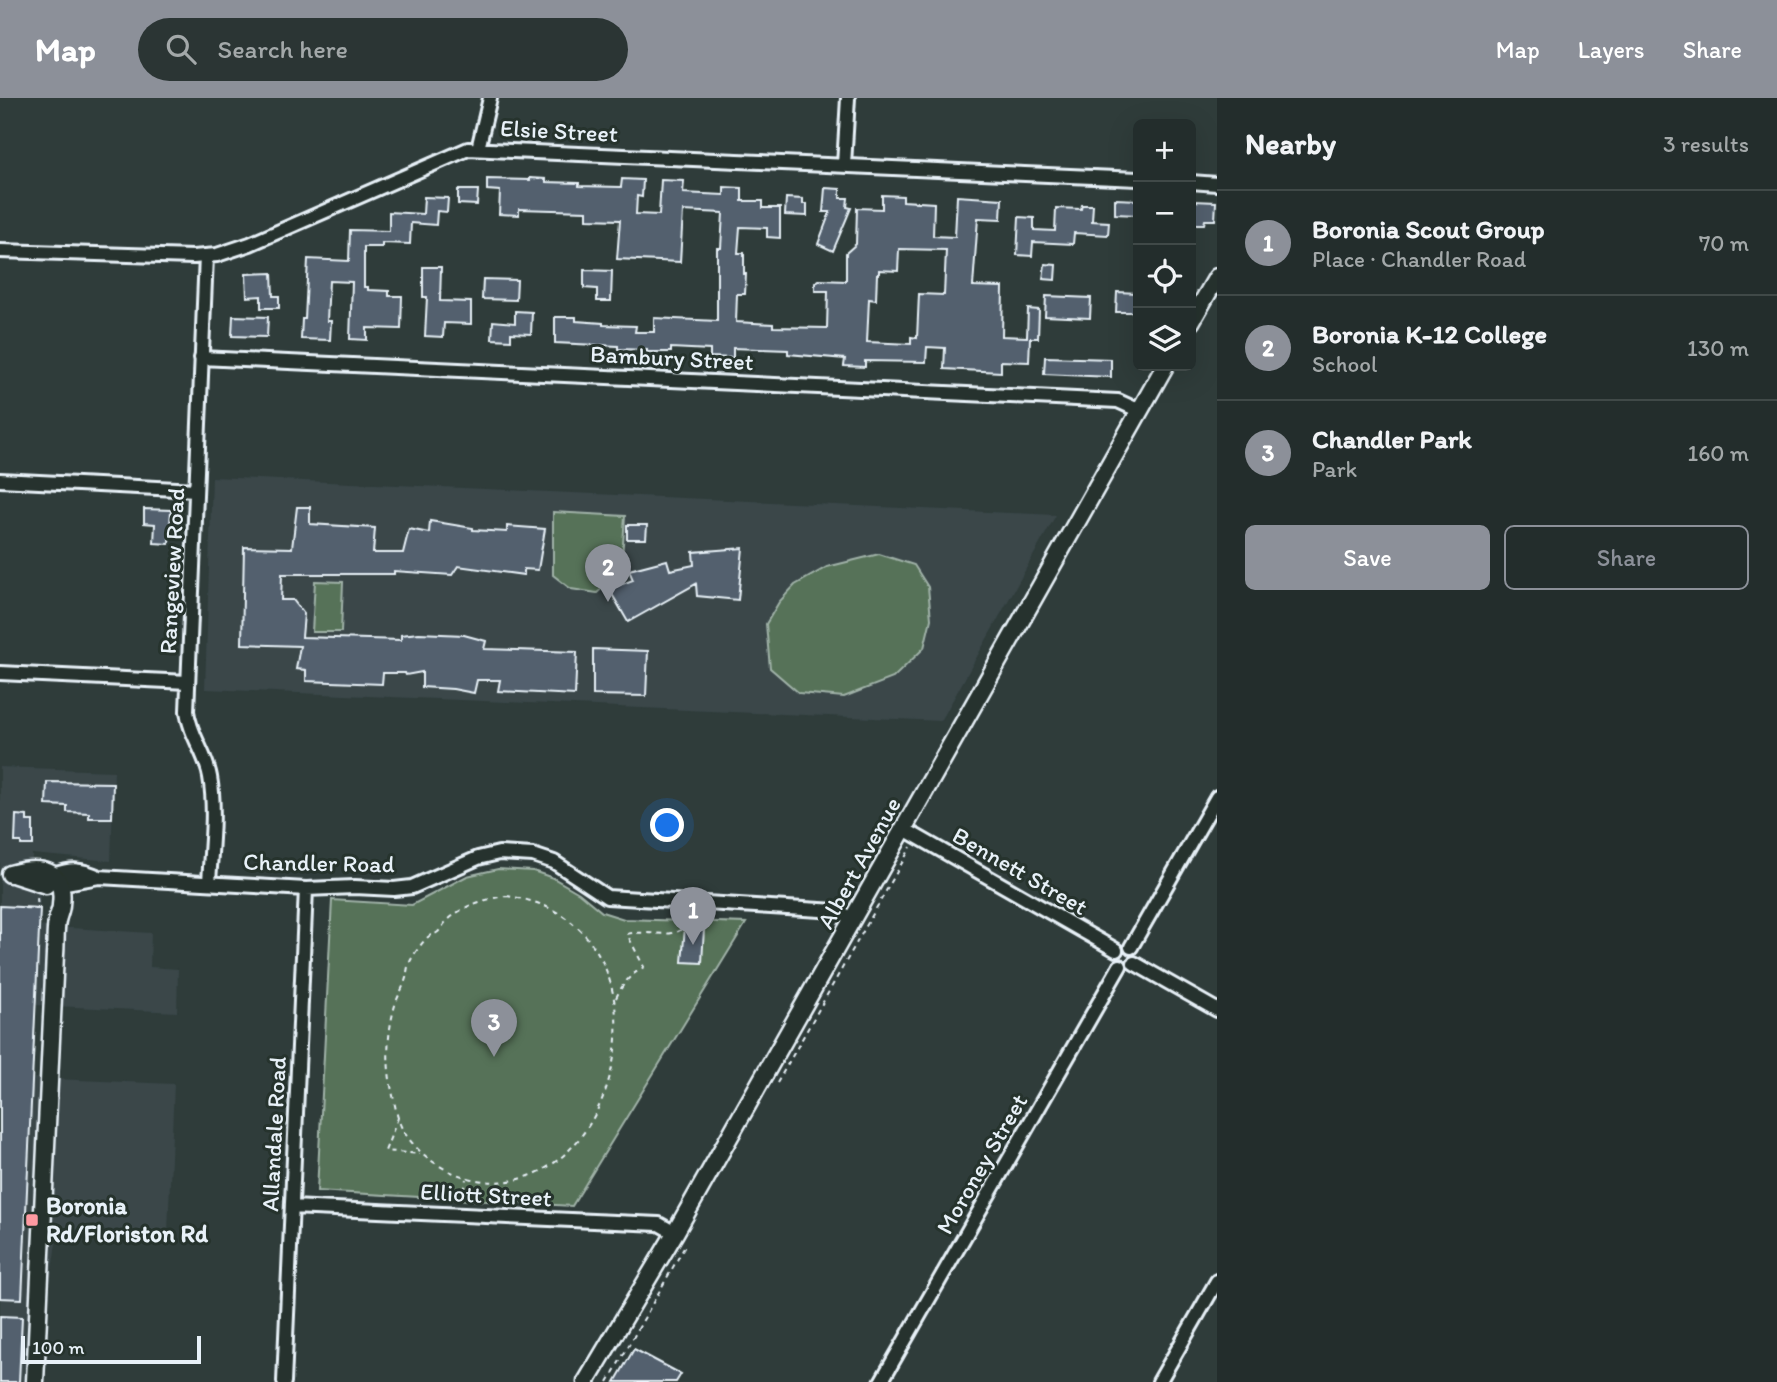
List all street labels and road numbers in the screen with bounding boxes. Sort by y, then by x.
street label: Elsie Street [499,113,619,148]
street label: Bambury Street [589,339,755,376]
street label: Rangeview Road [153,487,190,655]
street label: Albert Avenue [810,792,907,934]
street label: Bennett Street [948,820,1093,921]
street label: Chandler Road [243,847,395,878]
street label: Allandale Road [255,1056,292,1212]
street label: Moroney Street [930,1088,1033,1239]
street label: Elliott Street [420,1177,553,1212]

